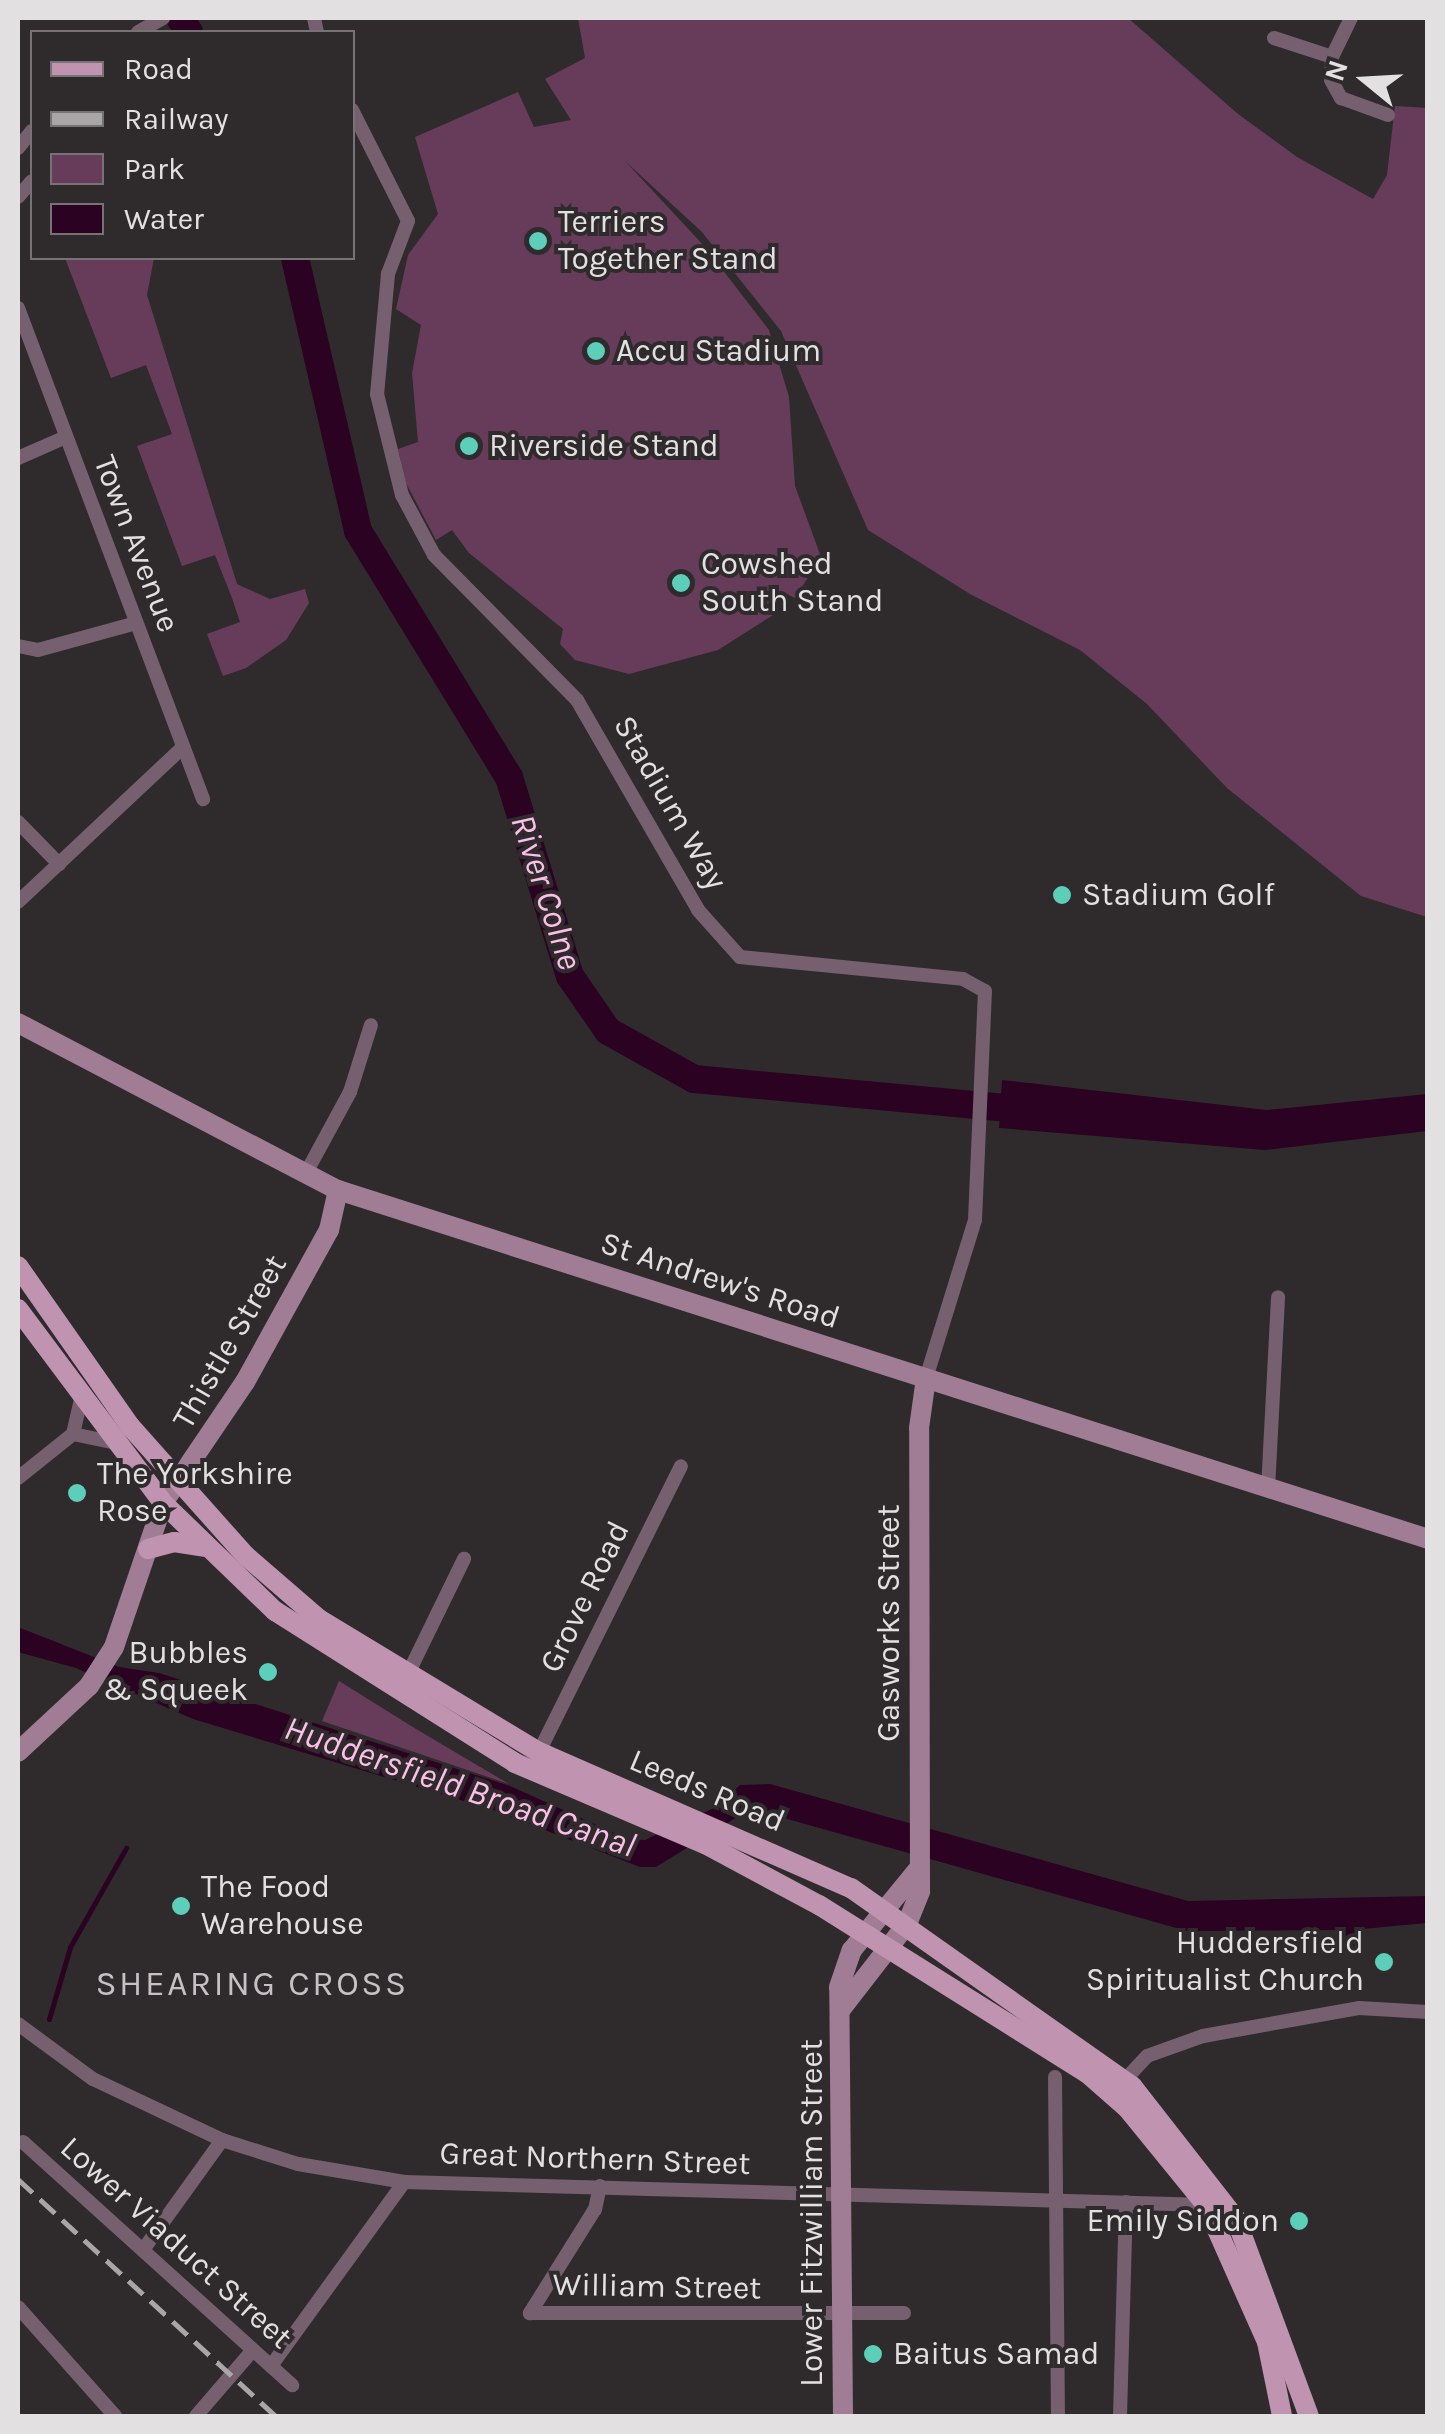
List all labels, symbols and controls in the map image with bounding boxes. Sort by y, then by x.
legend [30,30,355,260]
north arrow [1315,30,1415,130]
text: Road [124,51,193,87]
text: N [1317,56,1355,85]
text: Railway [124,101,228,137]
text: Park [124,151,185,187]
text: Water [124,201,204,237]
place label: Terriers Together Stand [558,204,778,279]
marker: Terriers Together Stand [527,230,549,252]
place label: Accu Stadium [616,332,821,370]
marker: Accu Stadium [585,340,607,362]
place label: Riverside Stand [489,427,719,465]
marker: Riverside Stand [458,435,480,457]
street label: Town Avenue [85,450,187,638]
place label: Cowshed South Stand [701,546,883,621]
marker: Cowshed South Stand [670,572,692,594]
street label: Stadium Way [605,709,735,897]
water label: River Colne [501,809,591,975]
place label: Stadium Golf [1082,876,1274,914]
marker: Stadium Golf [1051,884,1073,906]
street label: St Andrew's Road [596,1224,844,1338]
street label: Thistle Street [165,1248,295,1436]
place label: The Yorkshire Rose [97,1456,293,1531]
marker: The Yorkshire Rose [66,1482,88,1504]
street label: Gasworks Street [870,1504,908,1742]
street label: Grove Road [532,1515,638,1679]
place label: Bubbles & Squeek [103,1635,248,1710]
marker: Bubbles & Squeek [257,1661,279,1683]
water label: Huddersfield Broad Canal [279,1707,641,1867]
street label: Leeds Road [624,1741,790,1841]
place label: The Food Warehouse [201,1869,364,1944]
marker: The Food Warehouse [170,1895,192,1917]
place label: Huddersfield Spiritualist Church [1086,1925,1364,2000]
marker: Huddersfield Spiritualist Church [1373,1951,1395,1973]
district label: SHEARING CROSS [95,1963,409,2005]
street label: Lower Fitzwilliam Street [793,2039,831,2387]
street label: Lower Viaduct Street [52,2129,300,2357]
street label: Great Northern Street [439,2134,751,2184]
place label: Emily Siddon [1086,2202,1279,2240]
marker: Emily Siddon [1288,2210,1310,2232]
street label: William Street [552,2266,762,2308]
place label: Baitus Samad [893,2335,1099,2373]
marker: Baitus Samad [862,2343,884,2365]

